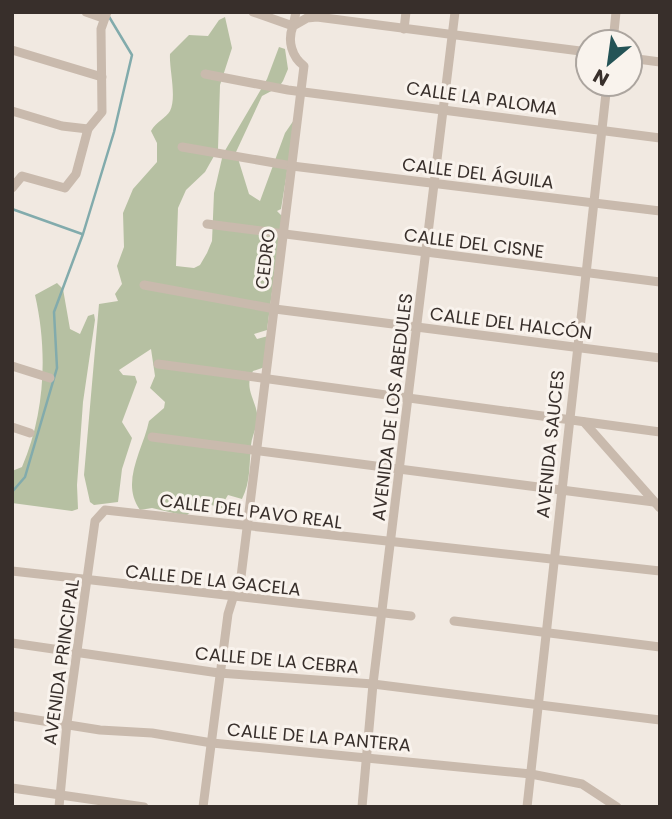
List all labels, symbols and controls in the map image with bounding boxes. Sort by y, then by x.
north arrow [574,28,644,98]
text: N [588,62,614,93]
street label: CALLE LA PALOMA [405,75,559,121]
street label: CALLE DEL ÁGUILA [401,151,555,195]
street label: CALLE DEL CISNE [403,222,545,264]
street label: CEDRO [249,227,281,291]
street label: AVENIDA DE LOS ABEDULES [366,292,418,522]
street label: CALLE DEL HALCÓN [428,301,594,345]
street label: AVENIDA SAUCES [530,369,570,519]
street label: CALLE DEL PAVO REAL [158,487,344,535]
street label: CALLE DE LA GACELA [124,558,302,602]
street label: AVENIDA PRINCIPAL [37,577,85,747]
street label: CALLE DE LA CEBRA [194,640,360,680]
street label: CALLE DE LA PANTERA [226,717,412,757]

